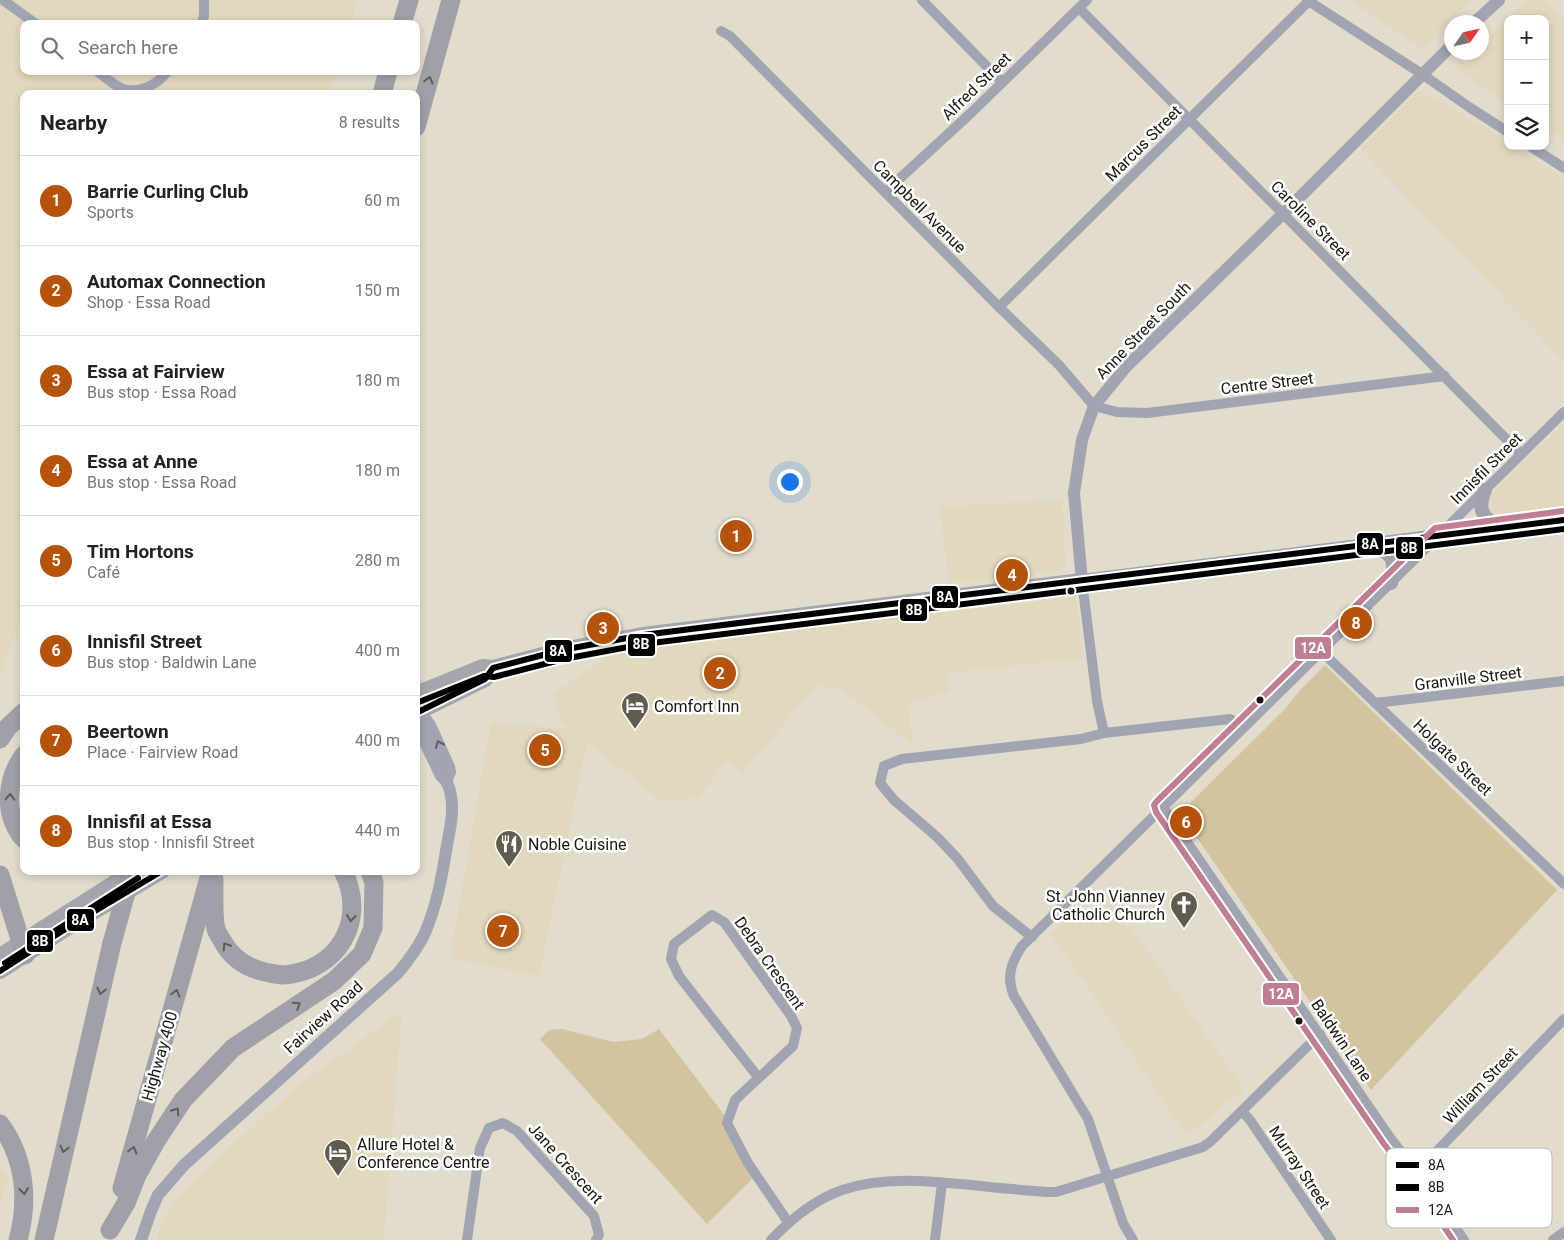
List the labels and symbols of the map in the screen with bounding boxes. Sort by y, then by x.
north arrow [1444,15,1489,60]
street label: Alfred Street [938,49,1015,124]
one-way arrow [423,76,434,85]
street label: Marcus Street [1101,101,1185,185]
street label: Campbell Avenue [869,156,970,257]
street label: Caroline Street [1267,177,1354,264]
street label: Anne Street South [1092,278,1195,383]
street label: Centre Street [1220,368,1314,399]
street label: Innisfil Street [1447,429,1526,508]
your location [777,469,803,495]
pin: 1 [720,517,752,555]
line badge: 8A [1356,532,1384,556]
text: 8A [1361,536,1379,552]
line badge: 8B [1395,536,1424,560]
text: 8B [1401,540,1418,556]
pin: 4 [996,556,1028,594]
line badge: 8A [931,585,959,609]
unlabelled marker [1066,586,1076,596]
text: 8A [936,589,954,605]
line badge: 8B [899,598,928,622]
text: 8B [906,602,923,618]
pin: 8 [1340,604,1372,642]
pin: 3 [587,609,619,647]
line badge: 8B [627,633,656,657]
text: 8B [633,636,650,652]
line badge: 12A [1294,636,1332,660]
line badge: 8A [544,639,573,663]
text: 12A [1300,640,1326,656]
text: 8A [549,643,567,659]
pin: 2 [704,654,736,692]
street label: Granville Street [1413,663,1523,694]
hotel icon: Comfort Inn [620,691,650,730]
unlabelled marker [1255,695,1265,705]
place label: Comfort Inn [654,697,739,716]
street label: Holgate Street [1409,715,1496,800]
pin: 5 [529,731,561,769]
one-way arrow [434,740,445,749]
one-way arrow [5,793,15,800]
pin: 6 [1170,803,1202,841]
restaurant icon: Noble Cuisine [494,829,524,868]
place label: Noble Cuisine [528,835,626,854]
place label: St. John Vianney Catholic Church [1046,887,1165,924]
church icon: St. John Vianney Catholic Church [1169,890,1199,929]
line badge: 8A [66,908,95,932]
text: 8A [71,912,89,928]
pin: 7 [487,912,519,950]
street label: Debra Crescent [731,913,809,1013]
one-way arrow [346,914,357,922]
line badge: 8B [26,929,54,953]
text: 8B [32,933,49,949]
one-way arrow [223,942,233,951]
street label: Fairview Road [280,977,367,1058]
line badge: 12A [1262,982,1300,1006]
one-way arrow [96,986,107,995]
text: 12A [1268,986,1294,1002]
one-way arrow [171,990,181,998]
street label: Baldwin Lane [1307,996,1376,1085]
one-way arrow [291,1002,300,1011]
street label: Highway 400 [138,1009,181,1103]
unlabelled marker [1294,1016,1304,1026]
street label: William Street [1439,1043,1521,1127]
one-way arrow [170,1108,179,1117]
street label: Jane Crescent [524,1119,607,1208]
street label: Murray Street [1265,1122,1334,1212]
place label: Allure Hotel & Conference Centre [357,1135,489,1172]
hotel icon: Allure Hotel & Conference Centre [323,1138,353,1177]
one-way arrow [59,1144,70,1153]
one-way arrow [127,1146,137,1154]
legend [1386,1148,1552,1228]
text: 8A [1428,1157,1445,1173]
text: 8B [1428,1179,1445,1195]
one-way arrow [18,1187,29,1195]
text: 12A [1428,1202,1453,1218]

